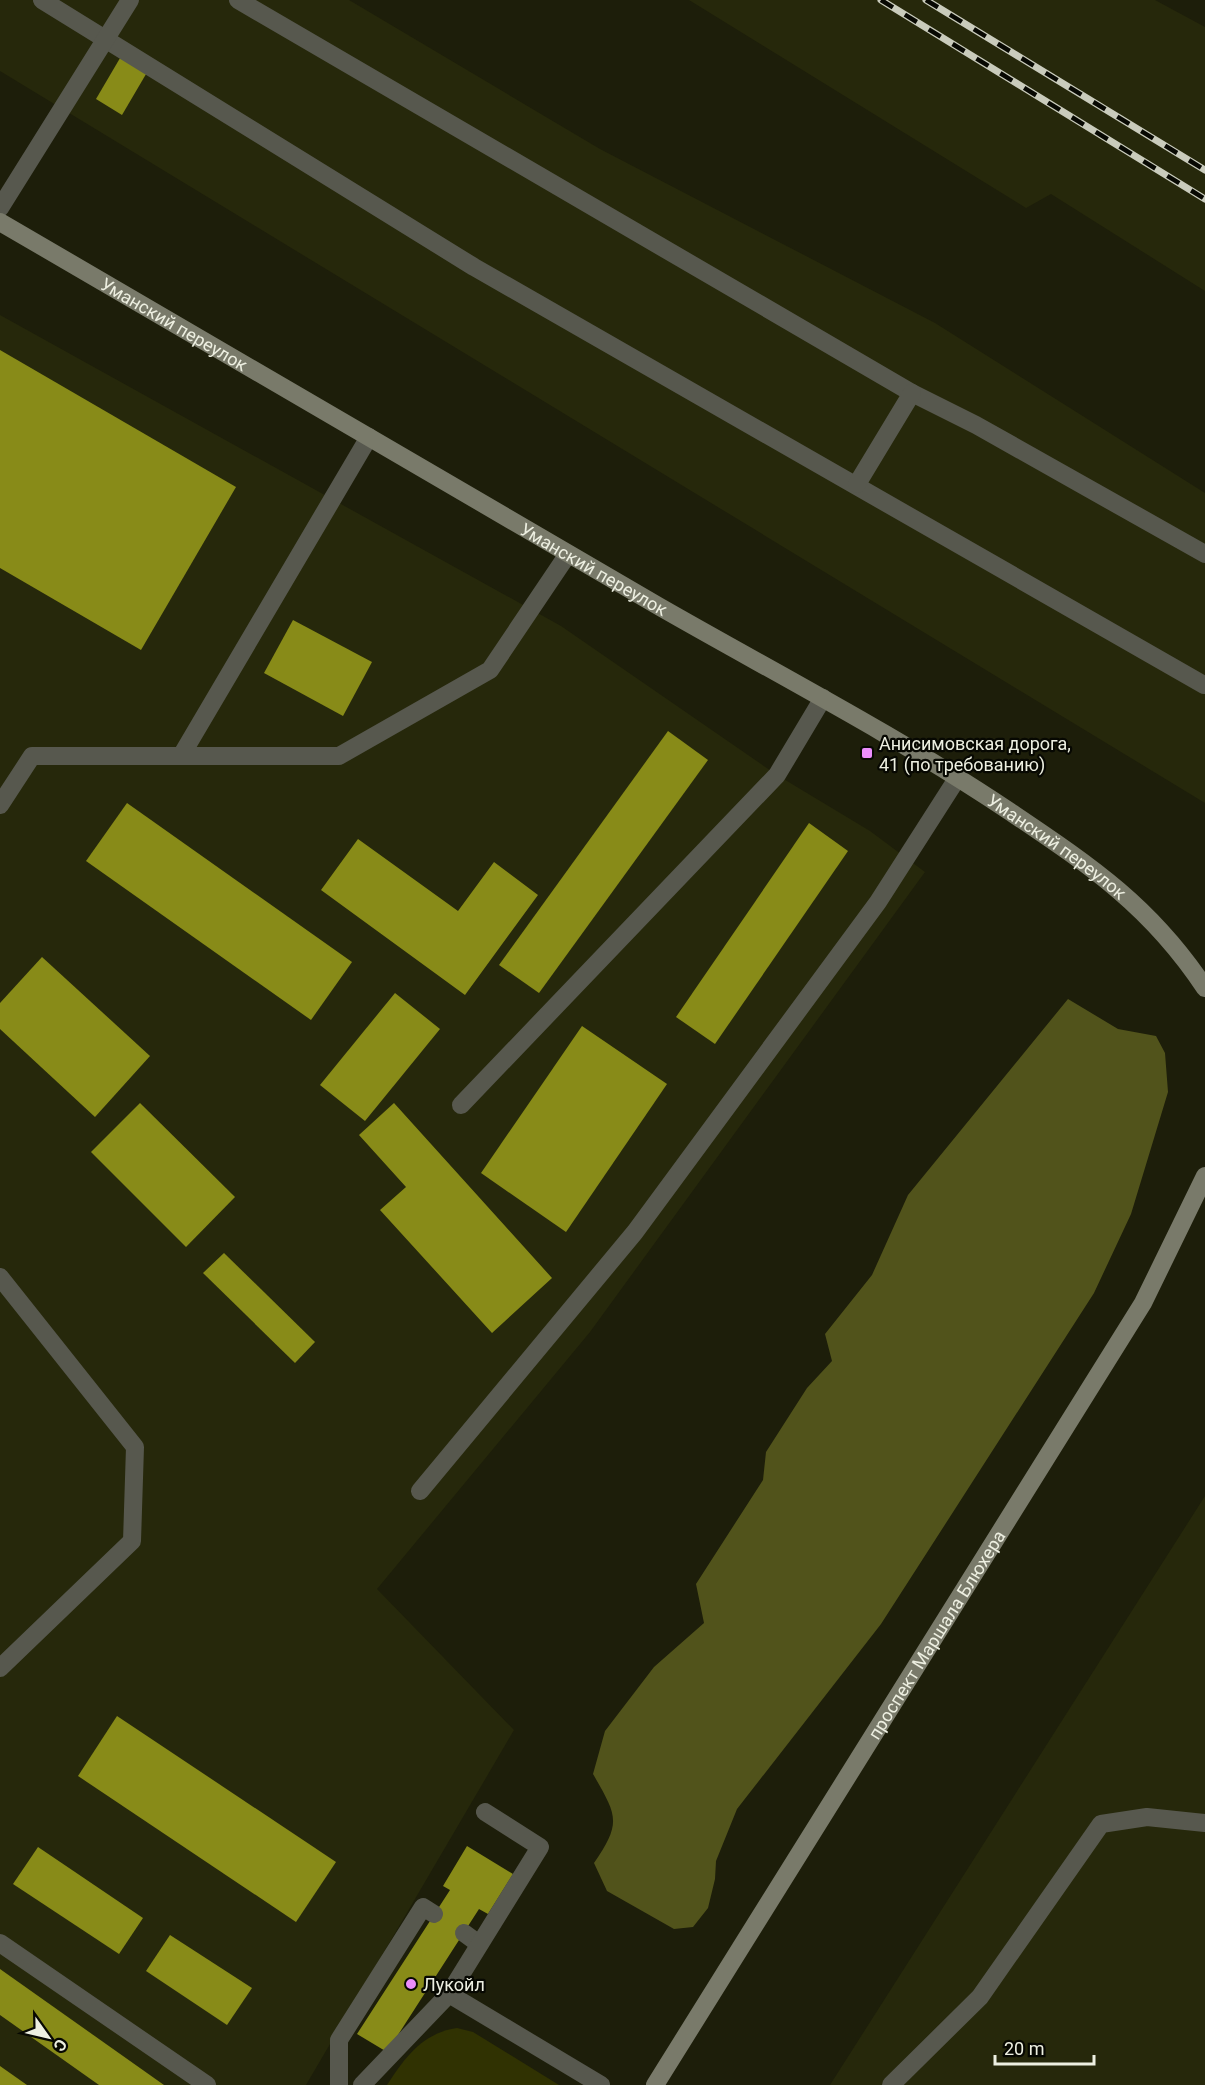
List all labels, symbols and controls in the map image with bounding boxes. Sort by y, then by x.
street label: Уманский переулок [97,273,252,375]
street label: Уманский переулок [517,518,672,620]
place label: Анисимовская дорога, 41 (по требованию) [879,733,1071,776]
marker: Анисимовская дорога, 41 (по требованию) [860,746,874,760]
street label: Уманский переулок [984,789,1131,903]
street label: проспект Маршала Блюхера [863,1526,1009,1743]
place label: Лукойл [423,1974,485,1995]
marker: Лукойл [404,1977,418,1991]
north arrow [18,2007,78,2067]
scale bar [995,2028,1094,2066]
text: С [49,2035,71,2055]
text: 20 m [1004,2038,1044,2059]

